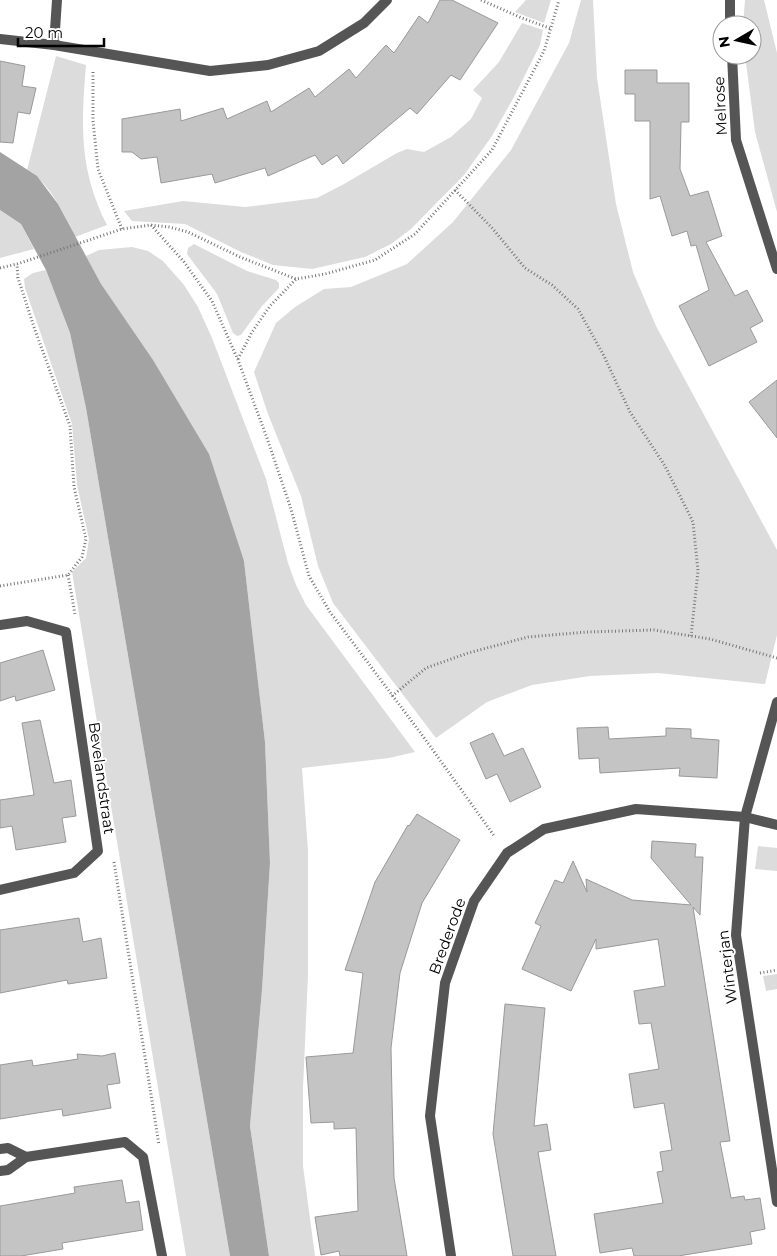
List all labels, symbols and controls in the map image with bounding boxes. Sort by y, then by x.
scale bar [18,15,104,47]
north arrow [712,15,762,65]
text: 20 m [25,23,63,42]
text: N [714,35,734,49]
street label: Melrose [709,76,731,136]
street label: Bevelandstraat [85,721,119,835]
street label: Brederode [424,895,470,977]
street label: Winterjan [713,929,741,1005]

